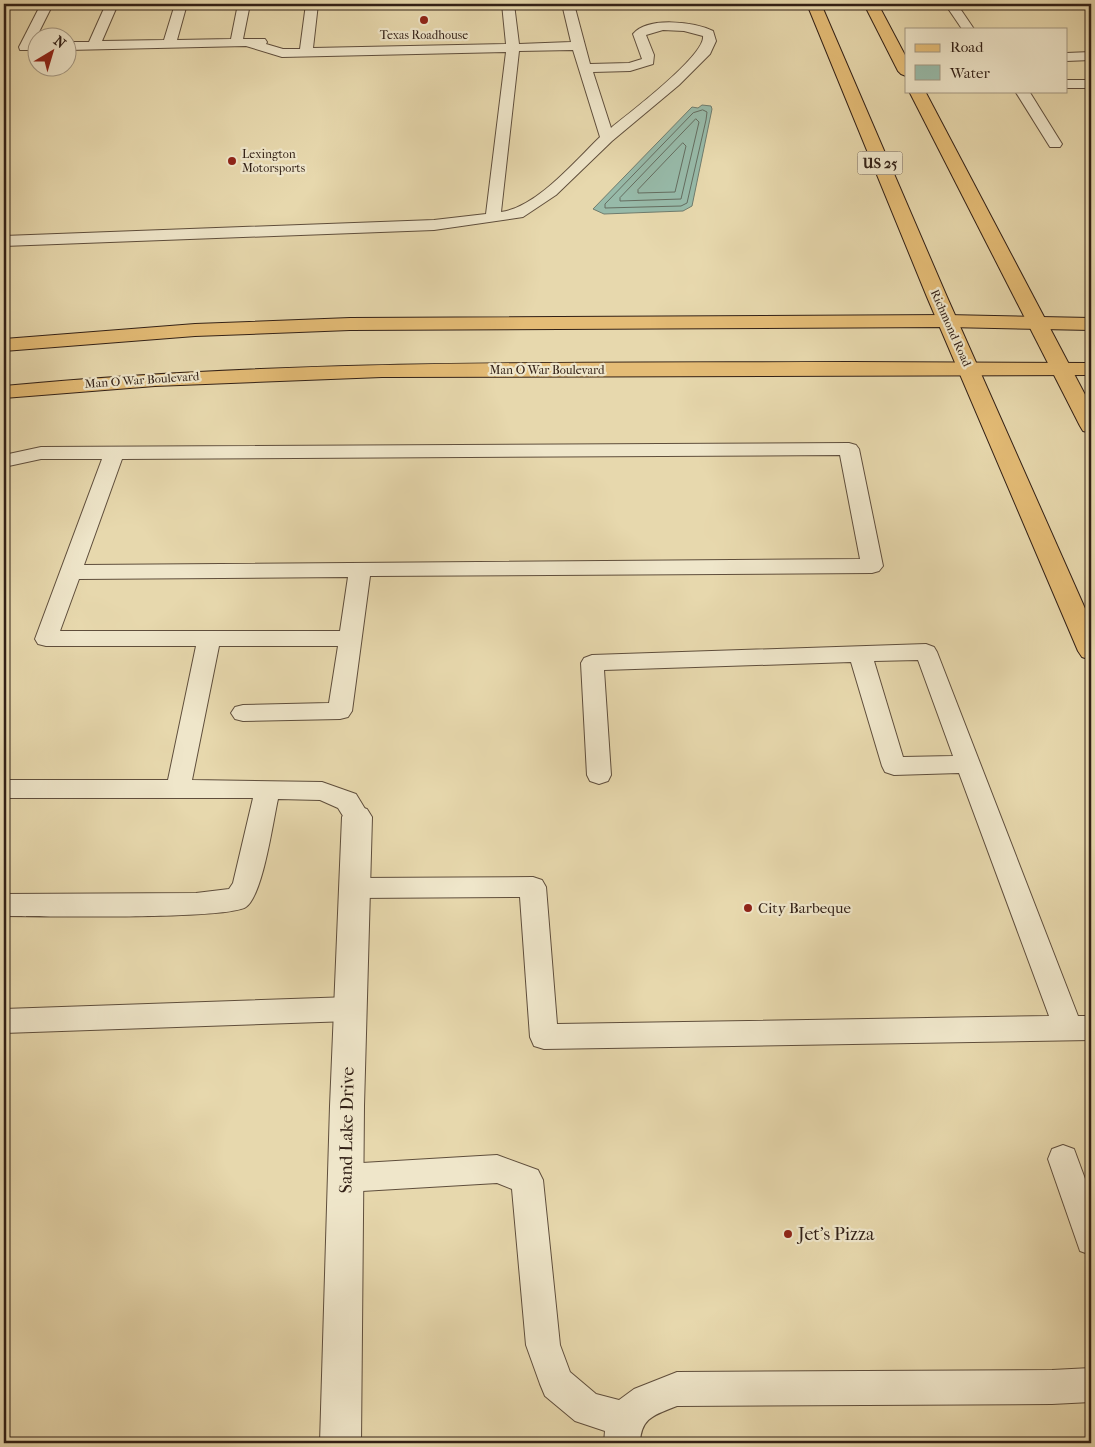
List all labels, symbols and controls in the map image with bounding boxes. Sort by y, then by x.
marker: Texas Roadhouse [418,14,430,26]
north arrow [28,28,78,78]
place label: Texas Roadhouse [380,28,468,42]
legend [905,28,1068,92]
text: N [50,32,69,52]
text: Road [950,38,984,56]
text: Water [949,64,990,82]
place label: Lexington Motorsports [242,147,306,175]
road number: US 25 [858,152,902,174]
marker: Lexington Motorsports [226,155,238,167]
street label: Richmond Road [928,287,974,369]
street label: Man O War Boulevard [490,363,605,377]
street label: Man O War Boulevard [84,369,200,391]
place label: City Barbeque [758,899,851,917]
marker: City Barbeque [742,902,754,914]
street label: Sand Lake Drive [335,1066,359,1193]
place label: Jet's Pizza [796,1224,875,1245]
marker: Jet's Pizza [782,1228,794,1240]

